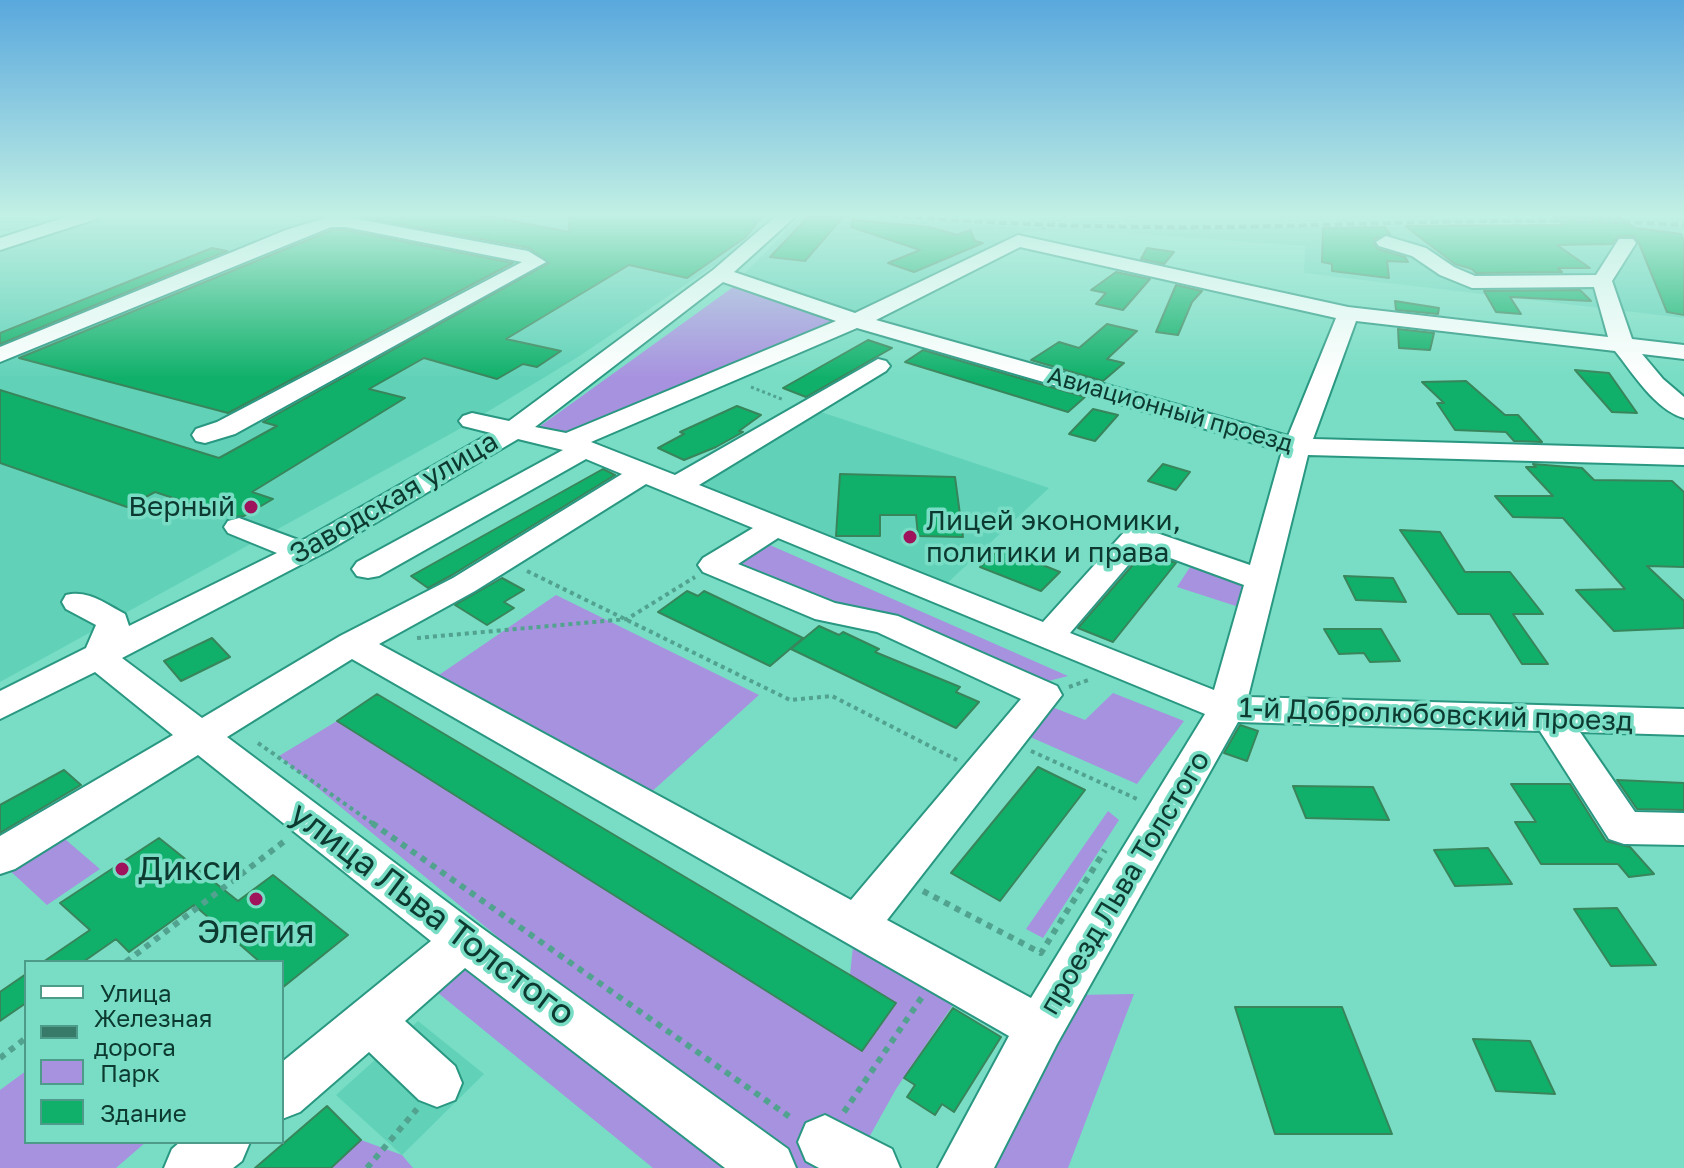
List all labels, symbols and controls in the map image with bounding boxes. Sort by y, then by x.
street label: Авиационный проезд [1044,361,1296,459]
street label: Заводская улица [284,425,504,571]
place label: Верный [128,490,235,524]
marker: Верный [242,498,260,516]
place label: Лицей экономики, политики и права [926,504,1181,570]
marker: Лицей экономики, политики и права [901,528,919,546]
street label: 1-й Добролюбовский проезд [1238,691,1634,739]
street label: проезд Льва Толстого [1033,745,1217,1021]
street label: улица Льва Толстого [282,794,582,1034]
place label: Дикси [138,849,242,889]
marker: Дикси [113,860,131,878]
marker: Элегия [247,890,265,908]
place label: Элегия [197,912,315,952]
legend [24,960,284,1144]
text: Улица [100,978,172,1007]
text: Железная дорога [94,1003,212,1061]
text: Парк [100,1058,160,1087]
text: Здание [100,1098,187,1127]

